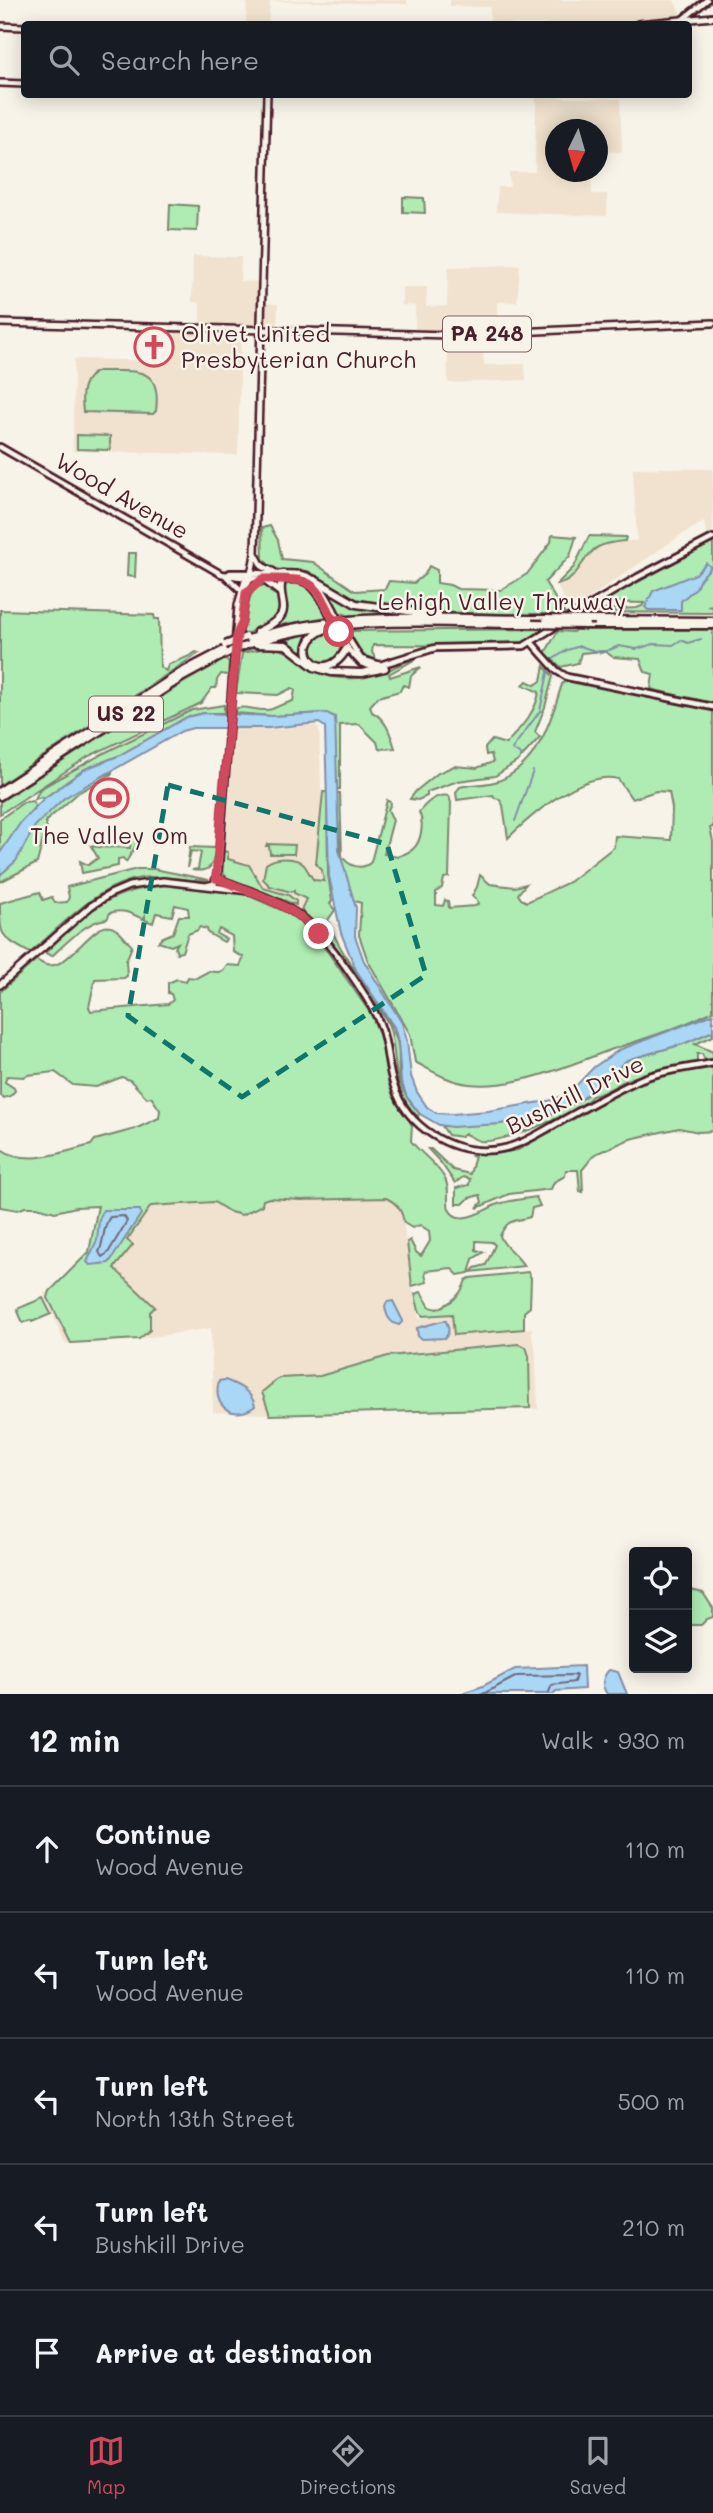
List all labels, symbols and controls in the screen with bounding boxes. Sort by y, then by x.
search box [21,21,692,98]
icon: search [45,41,83,79]
text: Search here [101,43,259,77]
north arrow [545,119,608,182]
road number: PA 248 [443,316,531,352]
place label: Olivet United Presbyterian Church [181,318,416,374]
church icon: Olivet United Presbyterian Church [133,326,175,368]
street label: Wood Avenue [50,445,195,545]
street label: Lehigh Valley Thruway [378,586,626,616]
route start [323,616,354,647]
road number: US 22 [89,696,163,732]
sports icon: The Valley Om [88,777,130,819]
place label: The Valley Om [30,820,188,850]
route end [303,918,334,949]
street label: Bushkill Drive [501,1048,649,1140]
map controls [629,1547,692,1673]
button: locate [629,1547,692,1610]
button: layers [629,1610,692,1673]
text: 12 min [28,1720,120,1760]
text: Walk · 930 m [541,1725,685,1755]
text: Continue [95,1817,211,1851]
icon: ahead [28,1830,66,1868]
text: 110 m [625,1834,685,1864]
text: Wood Avenue [95,1851,244,1881]
text: Turn left [95,1943,208,1977]
icon: left [28,1956,66,1994]
text: 110 m [625,1960,685,1990]
text: Wood Avenue [95,1977,244,2007]
text: Turn left [95,2069,208,2103]
icon: left [28,2082,66,2120]
text: 500 m [618,2086,685,2116]
text: North 13th Street [95,2103,295,2133]
text: Turn left [95,2195,208,2229]
icon: left [28,2208,66,2246]
text: 210 m [622,2212,685,2242]
text: Bushkill Drive [95,2229,245,2259]
icon: arrive [28,2334,66,2372]
text: Arrive at destination [95,2336,372,2370]
tab: Map [87,2432,126,2499]
tab: Directions [299,2432,396,2499]
tab: Saved [570,2432,626,2499]

